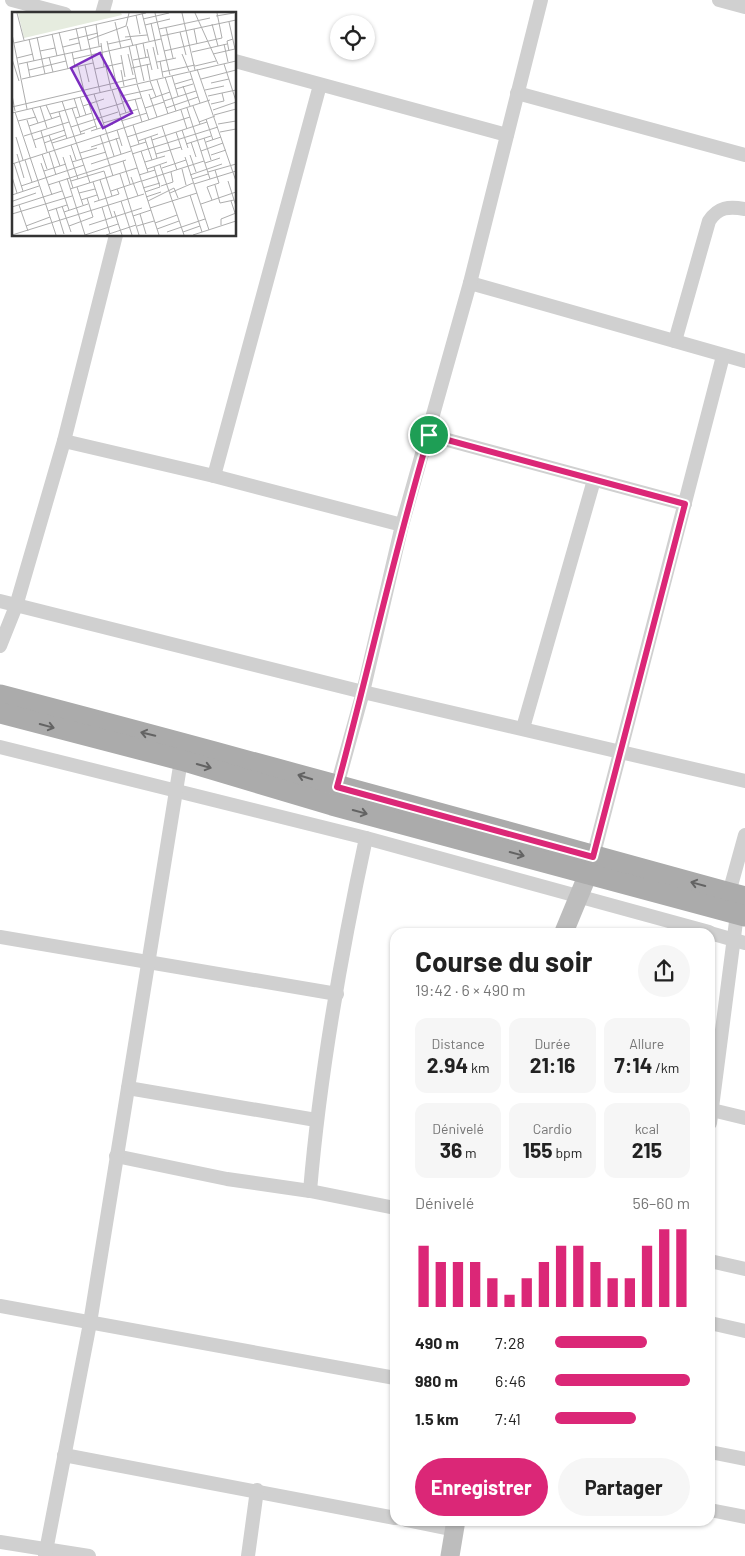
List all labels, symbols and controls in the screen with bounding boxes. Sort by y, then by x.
inset map [12,12,236,236]
map controls [330,15,375,60]
button: locate [330,15,375,60]
pin [408,414,450,456]
icon: arrive [415,421,443,449]
one-way arrow [39,721,55,731]
one-way arrow [141,729,157,738]
one-way arrow [196,762,212,772]
one-way arrow [297,772,313,781]
one-way arrow [352,808,368,817]
one-way arrow [509,850,525,860]
one-way arrow [690,879,706,889]
text: Course du soir [415,944,593,978]
button: share [638,945,690,997]
text: 19:42 · 6 × 490 m [415,980,526,999]
text: Distance [431,1035,485,1052]
text: Durée [535,1035,570,1052]
text: Allure [629,1035,664,1052]
text: 2.94 [427,1052,468,1077]
text: 21:16 [530,1052,575,1077]
text: 7:14 [614,1052,652,1077]
text: km [468,1059,490,1076]
text: /km [652,1059,679,1076]
text: Dénivelé [432,1120,484,1137]
text: Cardio [533,1120,572,1137]
text: kcal [635,1120,659,1137]
text: 36 [440,1137,462,1162]
text: 155 [523,1137,553,1162]
text: 215 [632,1137,662,1162]
text: m [462,1144,477,1161]
text: bpm [553,1144,582,1161]
text: Dénivelé [415,1193,474,1212]
text: 56–60 m [633,1193,690,1212]
text: 490 m [415,1333,459,1352]
text: 7:28 [495,1333,525,1352]
text: 980 m [415,1371,458,1390]
text: 6:46 [495,1371,526,1390]
text: 1.5 km [415,1409,459,1428]
text: 7:41 [495,1409,521,1428]
button: Enregistrer [415,1458,548,1516]
button: Partager [558,1458,690,1516]

